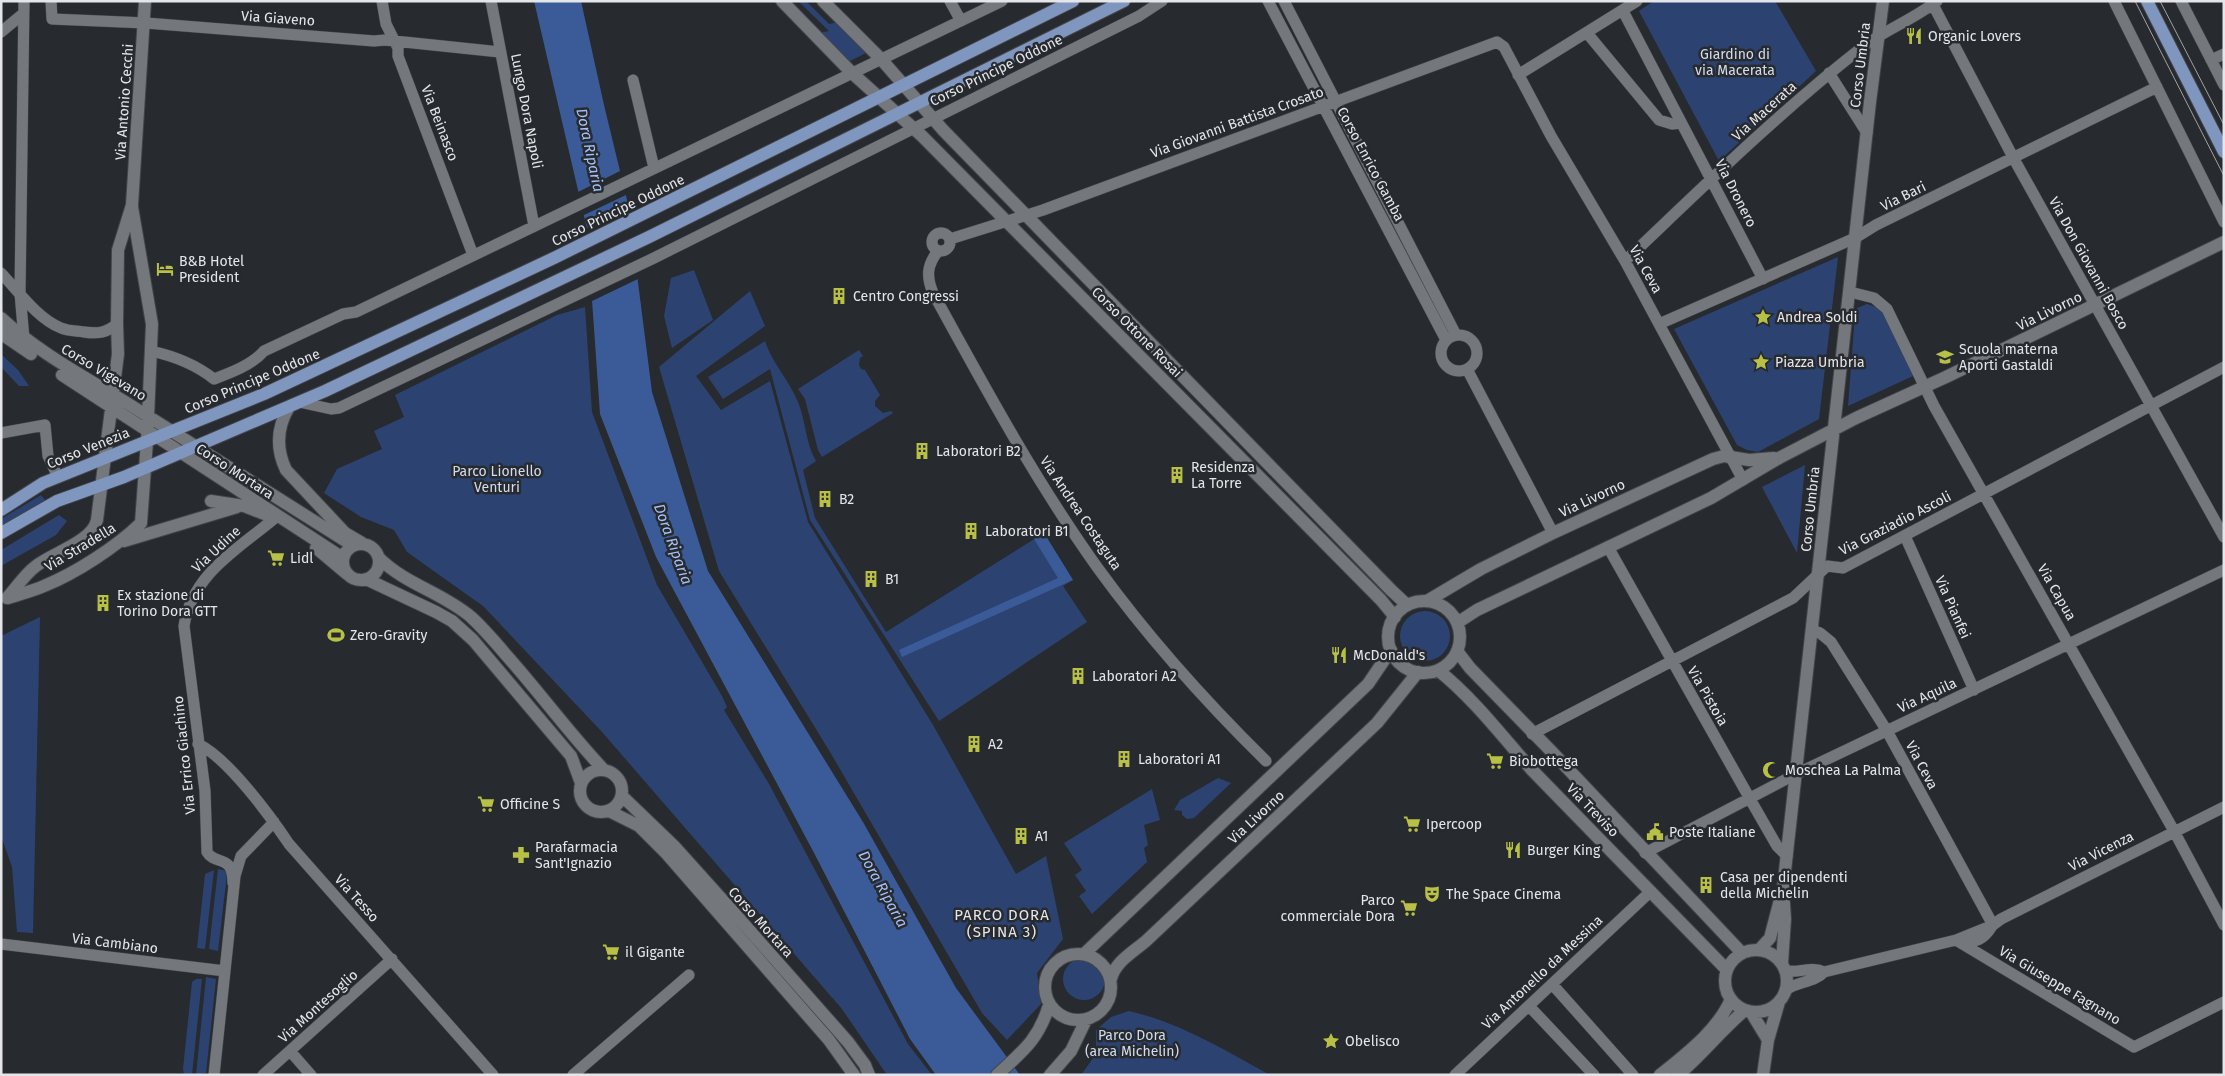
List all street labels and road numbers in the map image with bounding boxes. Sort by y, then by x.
street label: Via Giaveno [240,7,316,30]
street label: Corso Umbria [1847,21,1874,109]
street label: Corso Principe Oddone [927,31,1065,110]
street label: Via Antonio Cecchi [112,43,137,161]
street label: Lungo Dora Napoli [507,52,546,170]
street label: Via Macerata [1729,78,1800,145]
street label: Via Beinasco [417,83,462,164]
street label: Via Giovanni Battista Crosato [1148,83,1326,162]
street label: Corso Enrico Gamba [1333,104,1408,224]
street label: Via Dronero [1711,156,1760,230]
street label: Corso Principe Oddone [549,171,687,250]
street label: Via Bari [1878,178,1929,215]
street label: Via Don Giovanni Bosco [2045,194,2132,333]
street label: Via Ceva [1625,242,1666,296]
street label: Corso Ottone Rosai [1088,284,1185,381]
street label: Via Livorno [2014,288,2085,335]
street label: Corso Vigevano [58,340,149,405]
street label: Corso Principe Oddone [182,345,322,418]
street label: Corso Venezia [44,424,132,473]
street label: Corso Mortara [193,440,277,503]
street label: Via Andrea Costaguta [1036,453,1125,574]
street label: Corso Umbria [1798,465,1823,553]
street label: Via Livorno [1557,476,1628,521]
street label: Via Graziadio Ascoli [1836,488,1954,559]
street label: Via Stradella [42,520,119,575]
street label: Via Udine [188,523,244,576]
street label: Via Capua [2034,561,2080,624]
street label: Via Pianfei [1931,573,1974,641]
street label: Via Pistoia [1684,663,1731,729]
street label: Via Aquila [1895,674,1959,717]
street label: Via Errico Giachino [170,695,199,815]
street label: Via Ceva [1902,738,1941,792]
street label: Via Treviso [1563,780,1622,841]
street label: Via Livorno [1225,787,1288,848]
street label: Via Vicenza [2066,828,2137,875]
street label: Via Tesso [331,871,382,926]
street label: Corso Mortara [725,884,797,961]
street label: Via Antonello da Messina [1478,912,1606,1033]
street label: Via Cambiano [71,930,159,957]
street label: Via Giuseppe Fagnano [1996,942,2124,1029]
street label: Via Montesoglio [275,966,362,1046]

